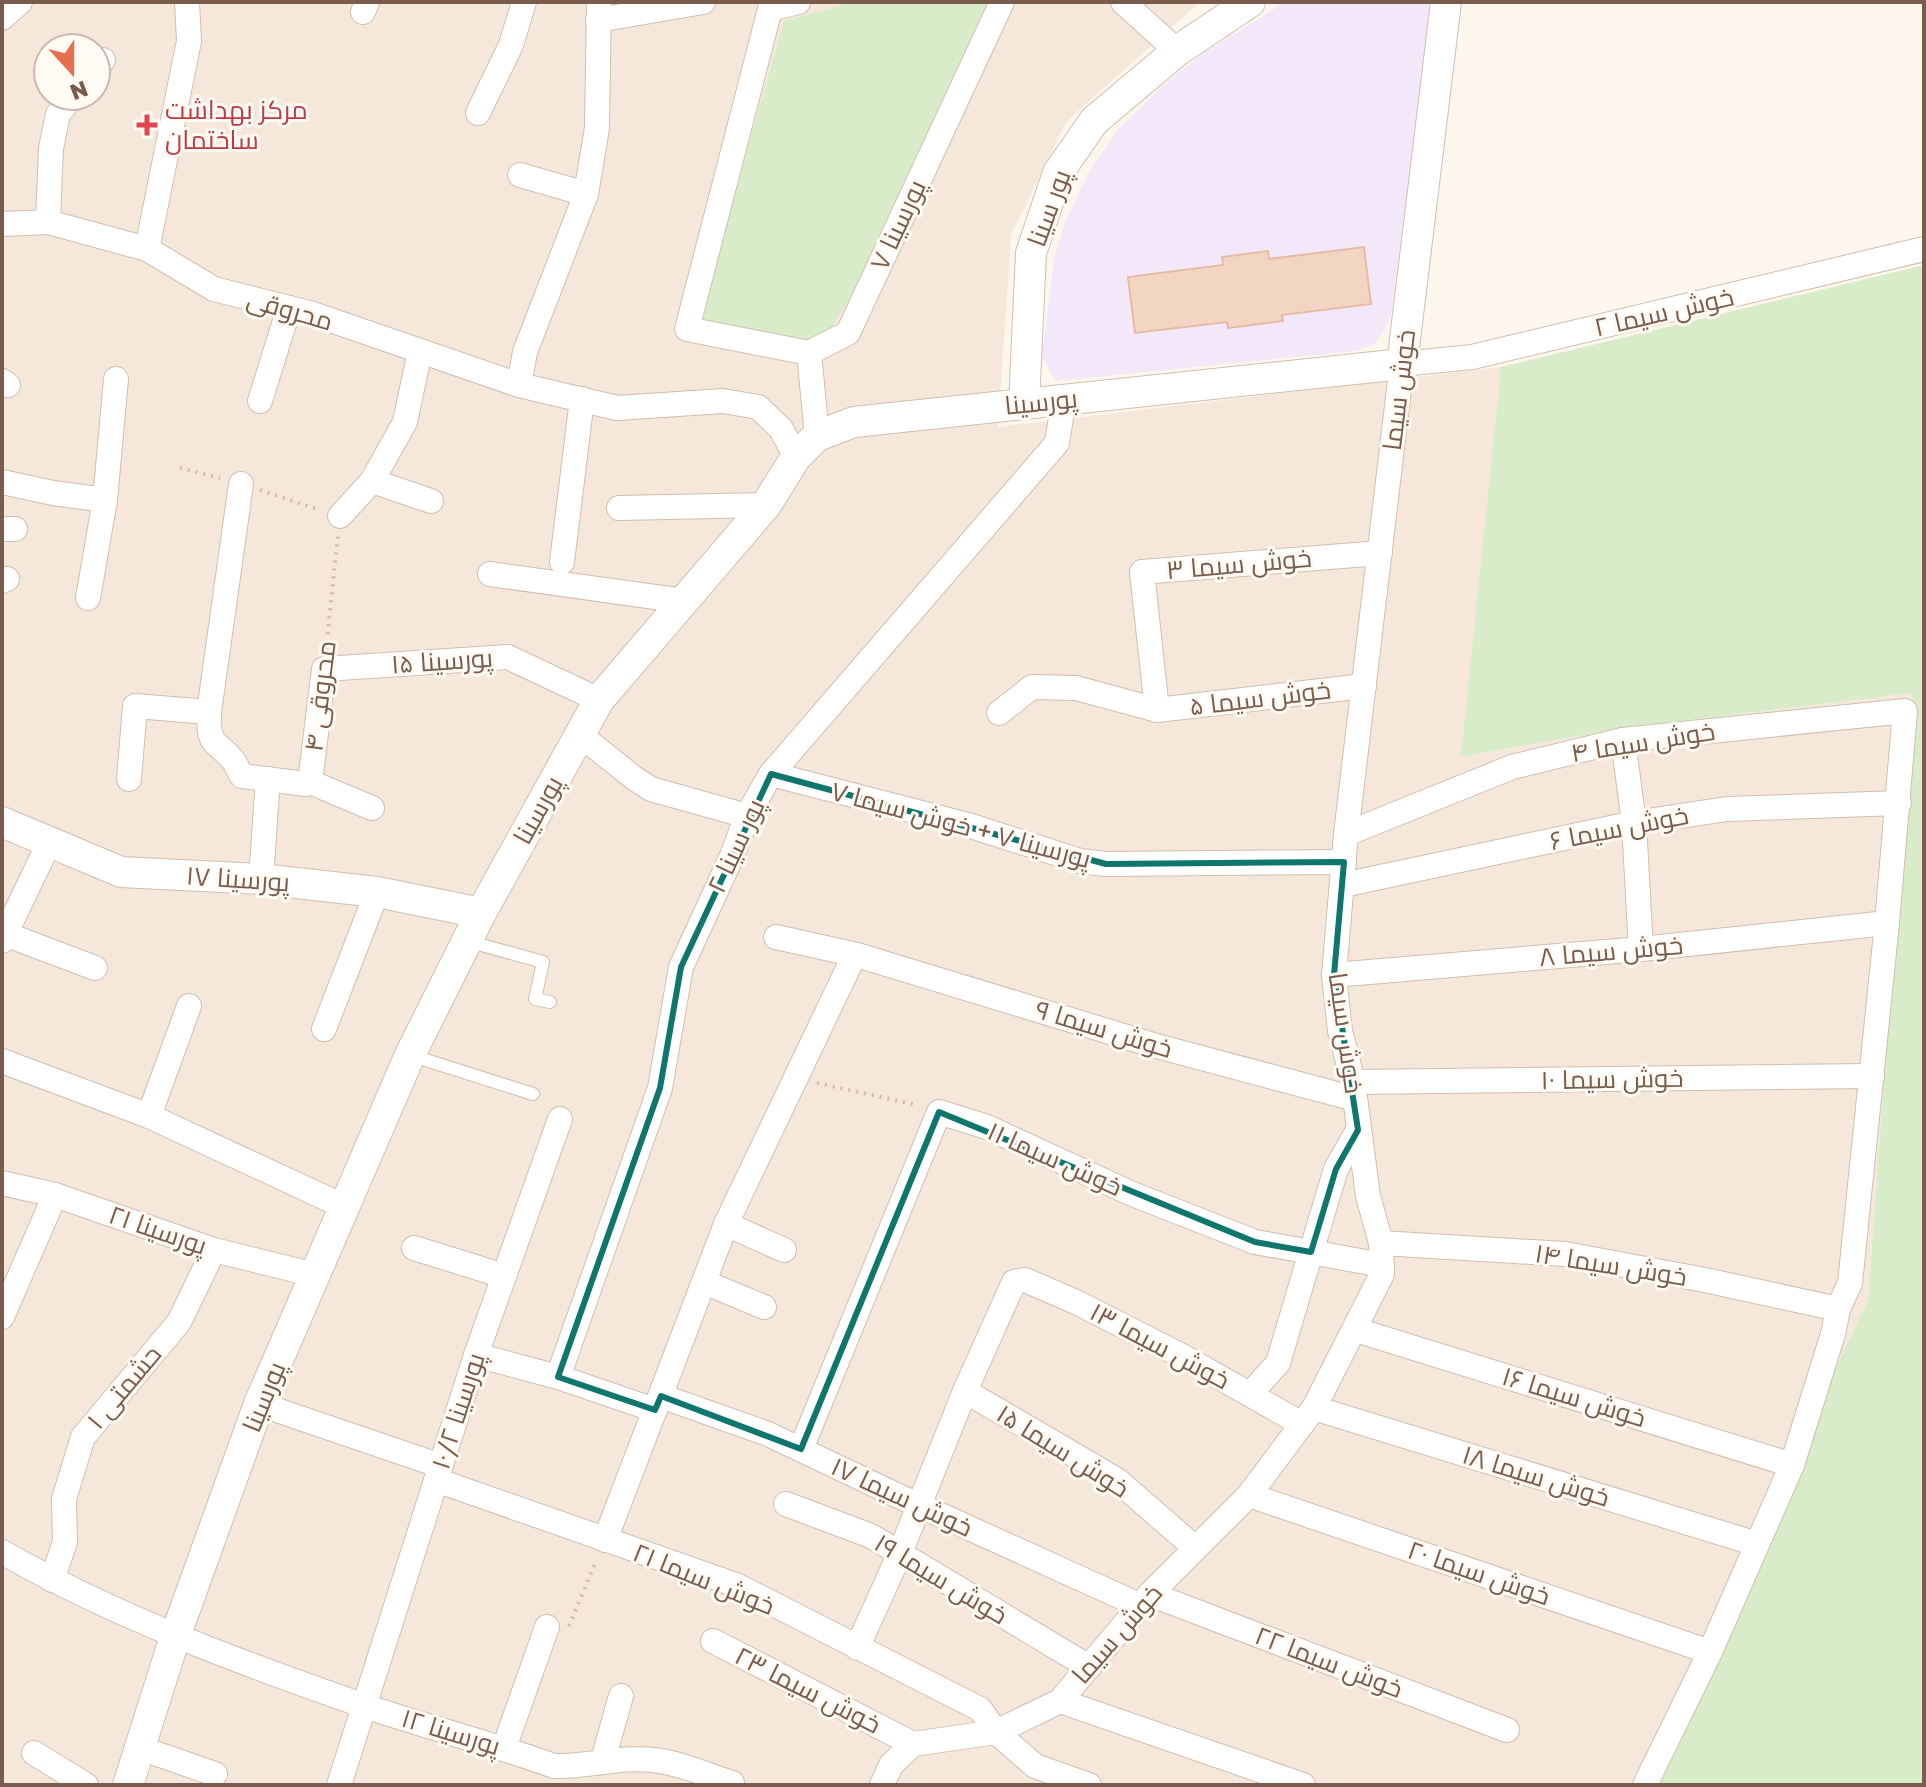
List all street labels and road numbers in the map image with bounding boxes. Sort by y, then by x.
street label: پور سینا [1020,165,1079,251]
street label: پورسینا ۷ [863,175,934,276]
street label: خوش سیما ۲ [1591,280,1737,344]
street label: محروقی [243,283,337,337]
street label: خوش سیما [1376,328,1422,452]
street label: پورسینا [1003,382,1079,423]
street label: خوش سیما ۳ [1165,542,1313,586]
street label: محروقی ۴ [297,639,343,753]
street label: پورسینا ۱۵ [390,641,494,682]
street label: خوش سیما ۵ [1187,673,1333,723]
street label: خوش سیما ۴ [1569,715,1717,769]
street label: پورسینا [506,770,571,850]
street label: پورسینا ۷ + خوش سیما ۷ [827,775,1095,876]
street label: پور سینا ۲ [700,794,773,898]
street label: خوش سیما ۶ [1547,799,1691,857]
street label: پورسینا ۱۷ [185,859,291,900]
street label: خوش سیما ۸ [1538,929,1684,973]
street label: خوش سیما [1322,970,1370,1096]
street label: خوش سیما ۹ [1032,993,1176,1065]
street label: خوش سیما ۱۰ [1540,1062,1684,1096]
street label: خوش سیما ۱۱ [983,1115,1127,1203]
street label: پورسینا ۲۱ [104,1198,211,1263]
street label: خوش سیما ۱۴ [1533,1237,1689,1293]
street label: خوش سیما ۱۳ [1085,1296,1235,1396]
street label: حشمتی ۱ [80,1339,168,1435]
street label: پورسینا ۱۰/۲ [424,1349,493,1474]
street label: پورسینا [235,1357,294,1437]
street label: خوش سیما ۱۶ [1498,1360,1650,1434]
street label: خوش سیما ۱۵ [991,1398,1135,1504]
street label: خوش سیما ۱۸ [1458,1438,1614,1514]
street label: خوش سیما ۱۷ [826,1450,978,1544]
street label: خوش سیما ۱۹ [869,1527,1013,1631]
street label: خوش سیما ۲۰ [1404,1534,1554,1612]
street label: خوش سیما ۲۱ [628,1536,780,1622]
street label: خوش سیما [1065,1578,1169,1690]
street label: خوش سیما ۲۲ [1251,1619,1407,1705]
street label: خوش سیما ۲۳ [730,1640,886,1740]
street label: پورسینا ۱۲ [397,1702,504,1763]

